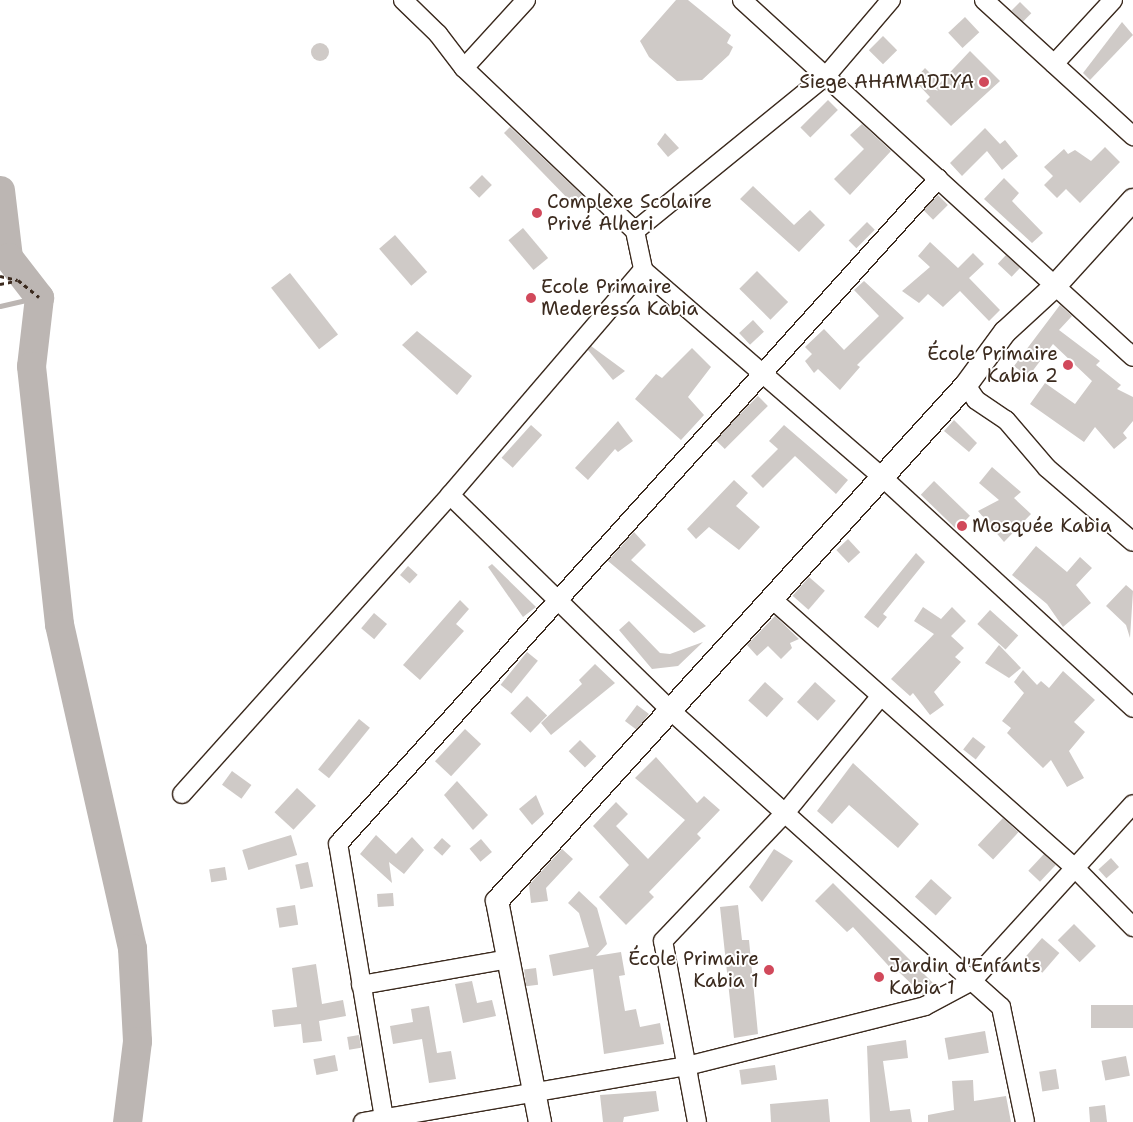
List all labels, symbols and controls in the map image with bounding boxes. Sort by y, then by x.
place label: Siege AHAMADIYA [799,71,974,93]
marker: Siege AHAMADIYA [978,76,990,88]
place label: Complexe Scolaire Privé Alheri [547,191,712,235]
marker: Complexe Scolaire Privé Alheri [531,207,543,219]
place label: Ecole Primaire Mederessa Kabia [541,276,698,320]
marker: Ecole Primaire Mederessa Kabia [525,292,537,304]
place label: École Primaire Kabia 2 [927,343,1058,387]
marker: École Primaire Kabia 2 [1062,359,1074,371]
place label: Mosquée Kabia [972,515,1112,537]
marker: Mosquée Kabia [956,520,968,532]
place label: École Primaire Kabia 1 [628,948,759,992]
place label: Jardin d'Enfants Kabia 1 [889,955,1041,999]
marker: École Primaire Kabia 1 [763,964,775,976]
marker: Jardin d'Enfants Kabia 1 [873,971,885,983]

